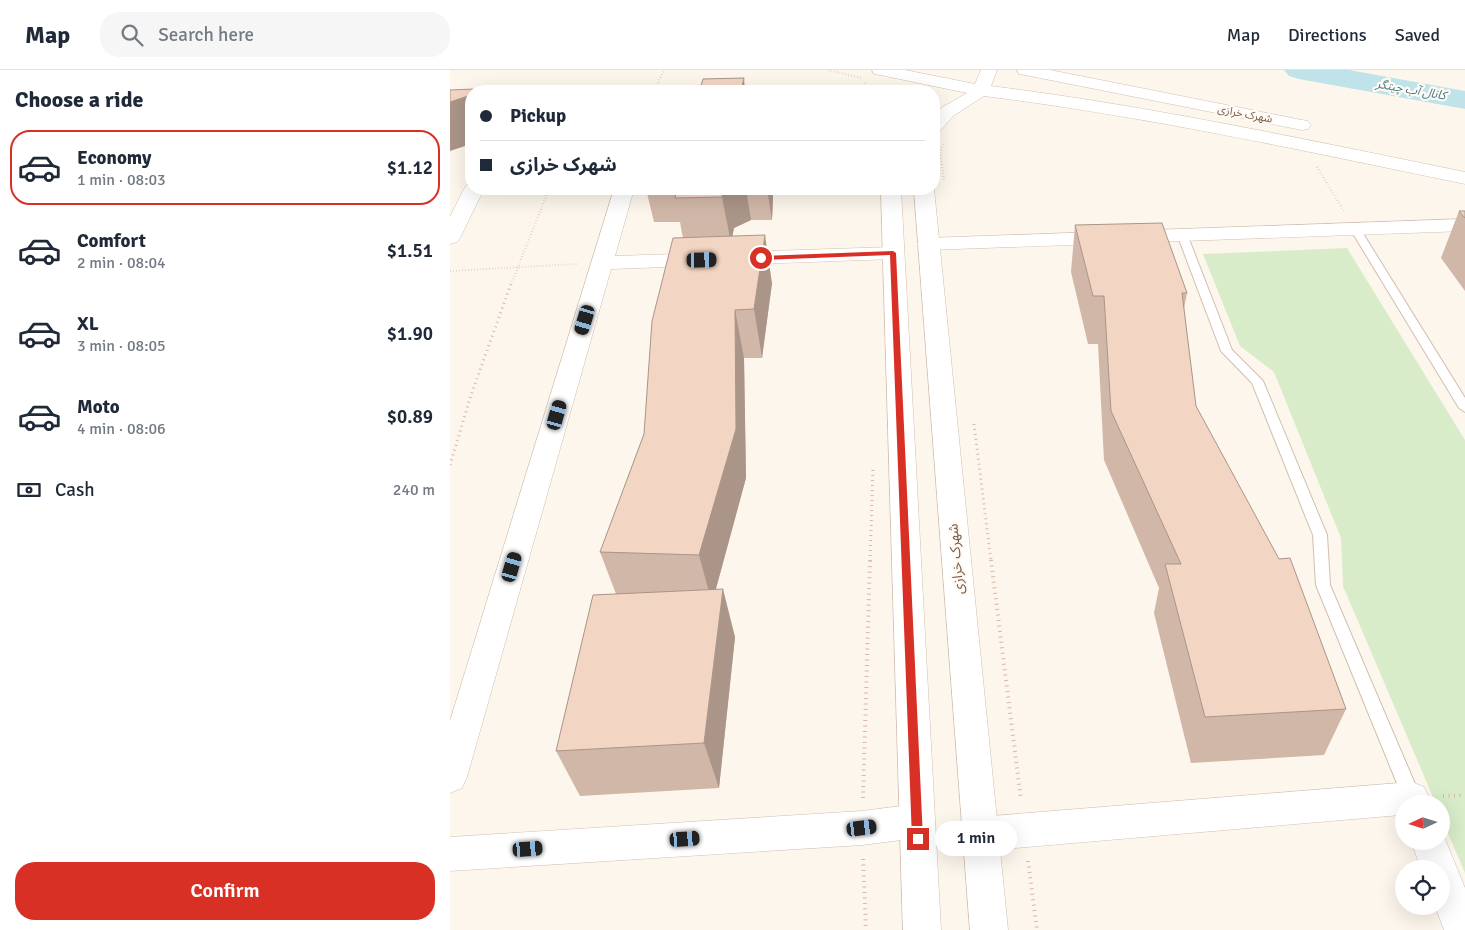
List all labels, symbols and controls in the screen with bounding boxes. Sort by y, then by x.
search box [100,12,450,57]
text: Map [25,20,70,50]
icon: search [118,21,146,49]
text: Search here [158,23,254,47]
text: Map [1227,24,1260,46]
text: Directions [1288,24,1367,46]
text: Saved [1395,24,1440,46]
water label: کانال آب چیتگر [1374,76,1449,104]
text: Choose a ride [15,86,143,113]
street label: شهرک خرازی [1216,102,1274,126]
text: Pickup [510,104,566,128]
icon: car [17,145,62,190]
text: Economy [77,146,151,170]
text: شهرک خرازی [510,153,617,177]
text: $1.12 [387,156,433,180]
text: 1 min · 08:03 [77,170,166,190]
icon: car [17,228,62,273]
text: Comfort [77,229,146,253]
text: $1.51 [387,239,433,263]
route start [750,247,772,269]
car [686,252,717,268]
text: 2 min · 08:04 [77,253,166,273]
car [573,303,596,337]
icon: car [17,311,62,356]
text: XL [77,312,99,336]
text: $1.90 [387,322,433,346]
text: 3 min · 08:05 [77,336,166,356]
icon: car [17,394,62,439]
text: Moto [77,395,120,419]
car [545,399,568,431]
text: $0.89 [387,405,433,429]
text: 4 min · 08:06 [77,419,166,439]
icon: cash [15,476,43,504]
text: Cash [55,478,95,502]
text: 240 m [393,480,435,500]
street label: شهرک خرازی [944,523,968,595]
car [500,551,523,583]
north arrow [1395,795,1450,850]
map controls [1395,795,1450,915]
car [846,819,877,837]
callout: 1 min [936,822,1018,856]
route end [907,828,929,850]
text: 1 min [957,828,995,848]
car [669,830,700,848]
car [512,840,543,858]
button: locate [1395,860,1450,915]
button: Confirm [15,862,435,920]

